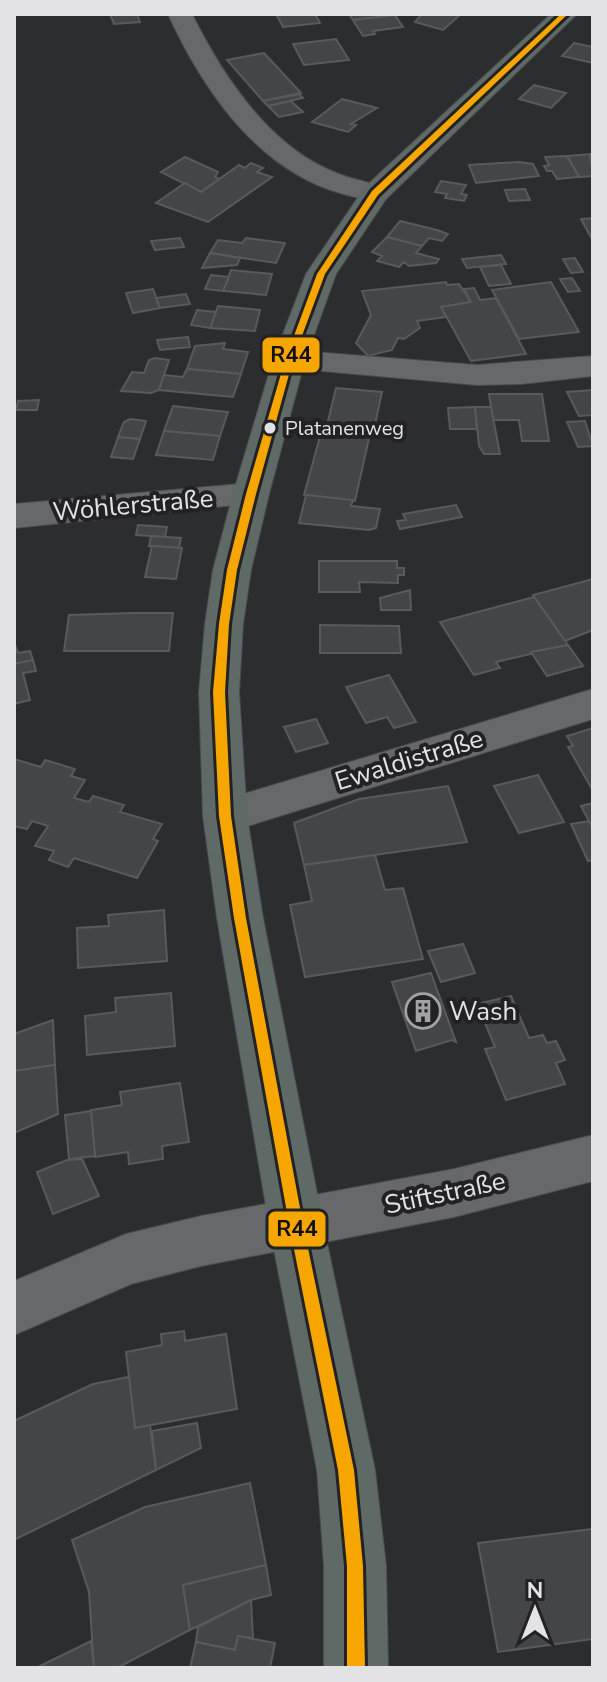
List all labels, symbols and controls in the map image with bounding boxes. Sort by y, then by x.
line badge: R44 [261,336,321,374]
text: R44 [270,340,312,370]
place label: Platanenweg [285,415,404,442]
marker: Platanenweg [262,420,278,436]
street label: Wöhlerstraße [51,481,215,529]
street label: Ewaldistraße [331,721,487,799]
building icon: Wash [404,992,442,1030]
place label: Wash [449,994,517,1029]
street label: Stiftstraße [381,1163,509,1223]
line badge: R44 [267,1210,327,1248]
text: R44 [276,1214,318,1244]
north arrow [495,1570,575,1650]
text: N [527,1576,543,1606]

